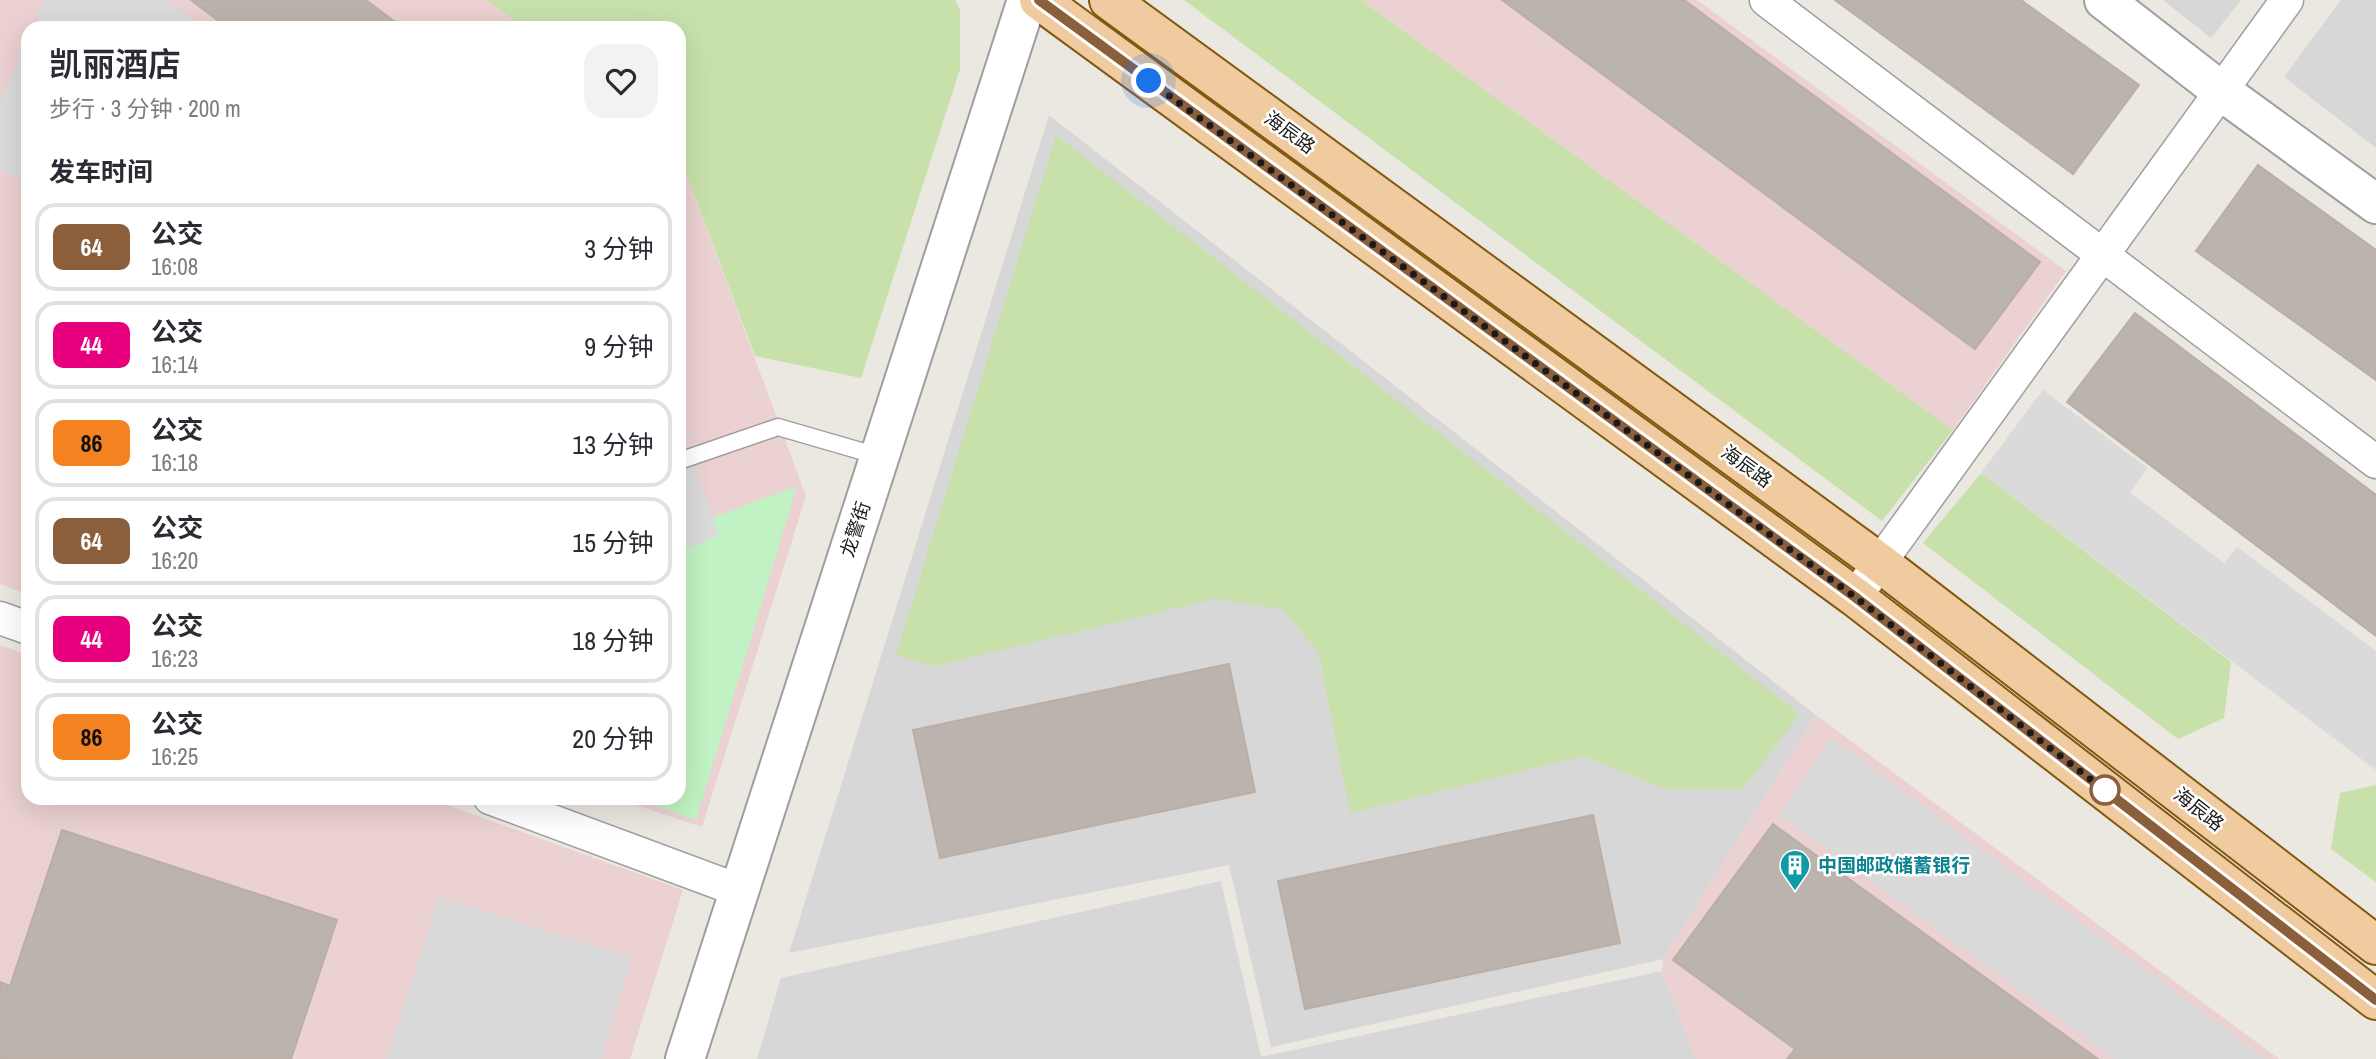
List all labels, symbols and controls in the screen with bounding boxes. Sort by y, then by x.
text: 凯丽酒店 [49,42,181,86]
button: heart [584,44,658,118]
your location [1131,63,1166,98]
text: 步行 · 3 分钟 · 200 m [49,93,241,124]
street label: 海辰路 [1259,105,1321,159]
text: 发车时间 [49,154,153,189]
text: 公交 [151,216,203,251]
text: 64 [81,231,102,263]
text: 3 分钟 [584,231,654,266]
text: 16:08 [151,251,198,282]
text: 公交 [151,314,203,349]
text: 44 [81,329,102,361]
text: 9 分钟 [584,329,654,364]
text: 16:14 [151,349,198,380]
text: 公交 [151,412,203,447]
text: 86 [81,427,102,459]
text: 13 分钟 [572,427,654,462]
street label: 海辰路 [1716,439,1778,493]
text: 16:18 [151,447,198,478]
street label: 龙警街 [834,498,876,560]
text: 公交 [151,510,203,545]
text: 64 [81,525,102,557]
text: 15 分钟 [572,525,654,560]
text: 16:20 [151,545,198,576]
text: 公交 [151,608,203,643]
text: 44 [81,623,102,655]
text: 18 分钟 [572,623,654,658]
text: 16:23 [151,643,198,674]
text: 公交 [151,706,203,741]
text: 86 [81,721,102,753]
text: 20 分钟 [572,721,654,756]
text: 16:25 [151,741,198,772]
unlabelled marker [2090,775,2120,805]
street label: 海辰路 [2169,781,2229,837]
building icon: 中国邮政储蓄银行 [1778,848,1812,892]
place label: 中国邮政储蓄银行 [1818,852,1970,878]

